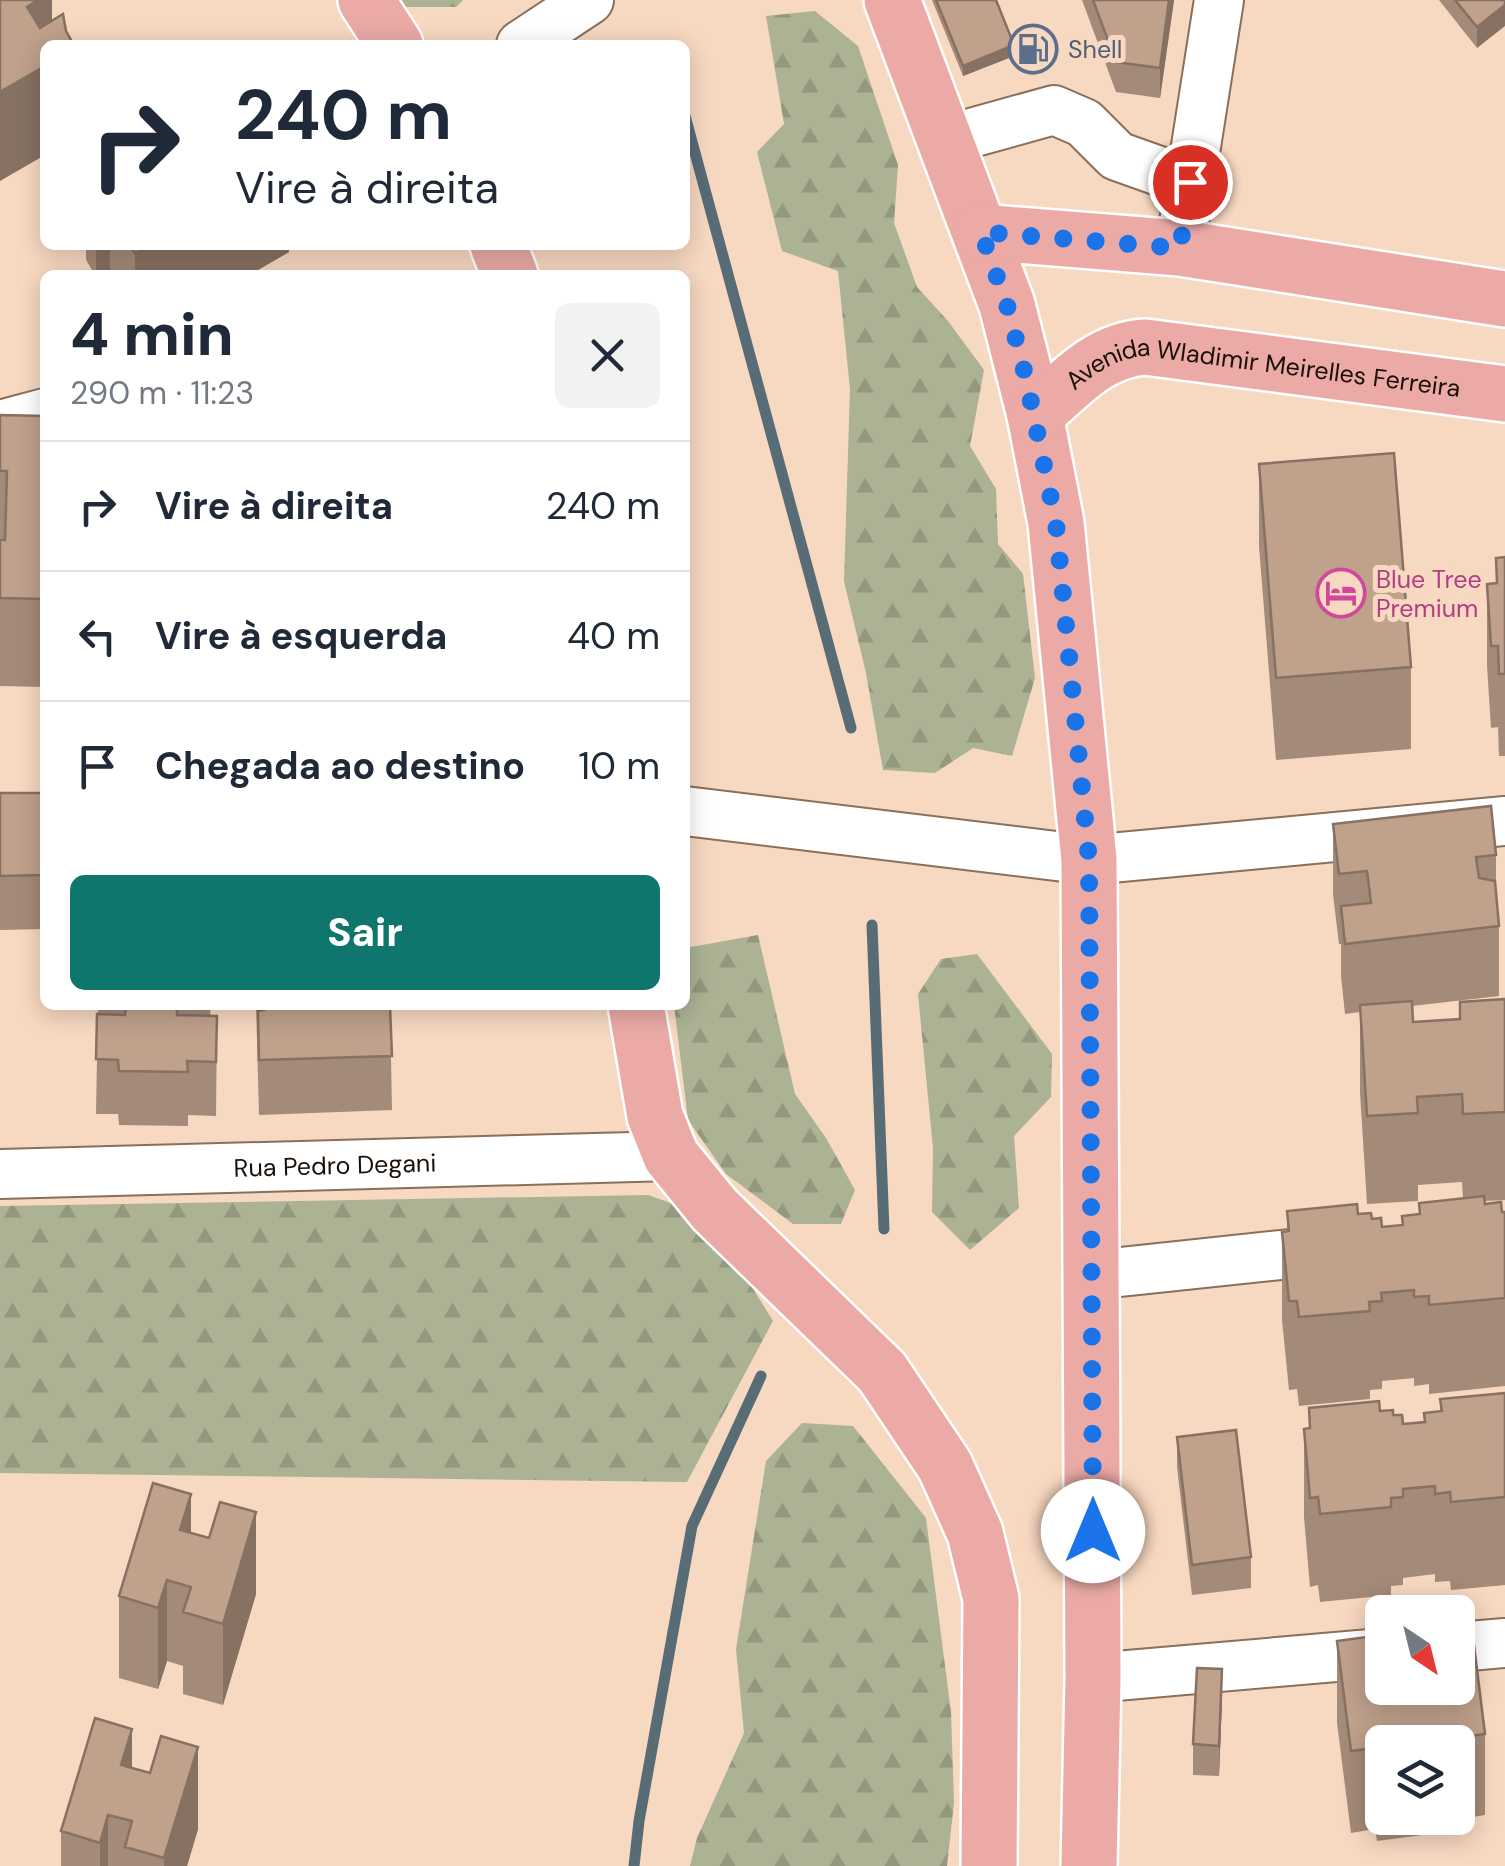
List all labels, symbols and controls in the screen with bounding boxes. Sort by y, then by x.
fuel station icon: Shell [1007,23,1059,75]
place label: Shell [1068,33,1122,66]
text: 240 m [235,70,452,161]
icon: right [70,80,200,210]
pin [1148,140,1233,225]
icon: arrive [1163,155,1218,210]
text: Vire à direita [235,158,499,217]
text: 4 min [70,295,234,374]
button: close [555,303,660,408]
text: Avenida Wladimir Meirelles Ferreira [1058,331,1463,405]
text: 290 m · 11:23 [70,372,254,414]
street label: Avenida Wladimir Meirelles Ferreira [1064,376,1468,406]
icon: right [70,479,125,534]
text: Vire à direita [155,481,393,531]
text: 240 m [546,481,660,531]
place label: Blue Tree Premium [1376,563,1482,625]
hotel icon: Blue Tree Premium [1315,567,1367,619]
icon: left [70,609,125,664]
text: Vire à esquerda [155,611,447,661]
text: 40 m [567,611,660,661]
icon: arrive [70,739,125,794]
text: Chegada ao destino [155,741,525,791]
text: 10 m [578,741,660,791]
button: Sair [70,875,660,990]
street label: Rua Pedro Degani [233,1146,437,1185]
position arrow [1041,1479,1145,1583]
north arrow [1365,1595,1475,1705]
map controls [1365,1595,1475,1835]
button: layers [1365,1725,1475,1835]

